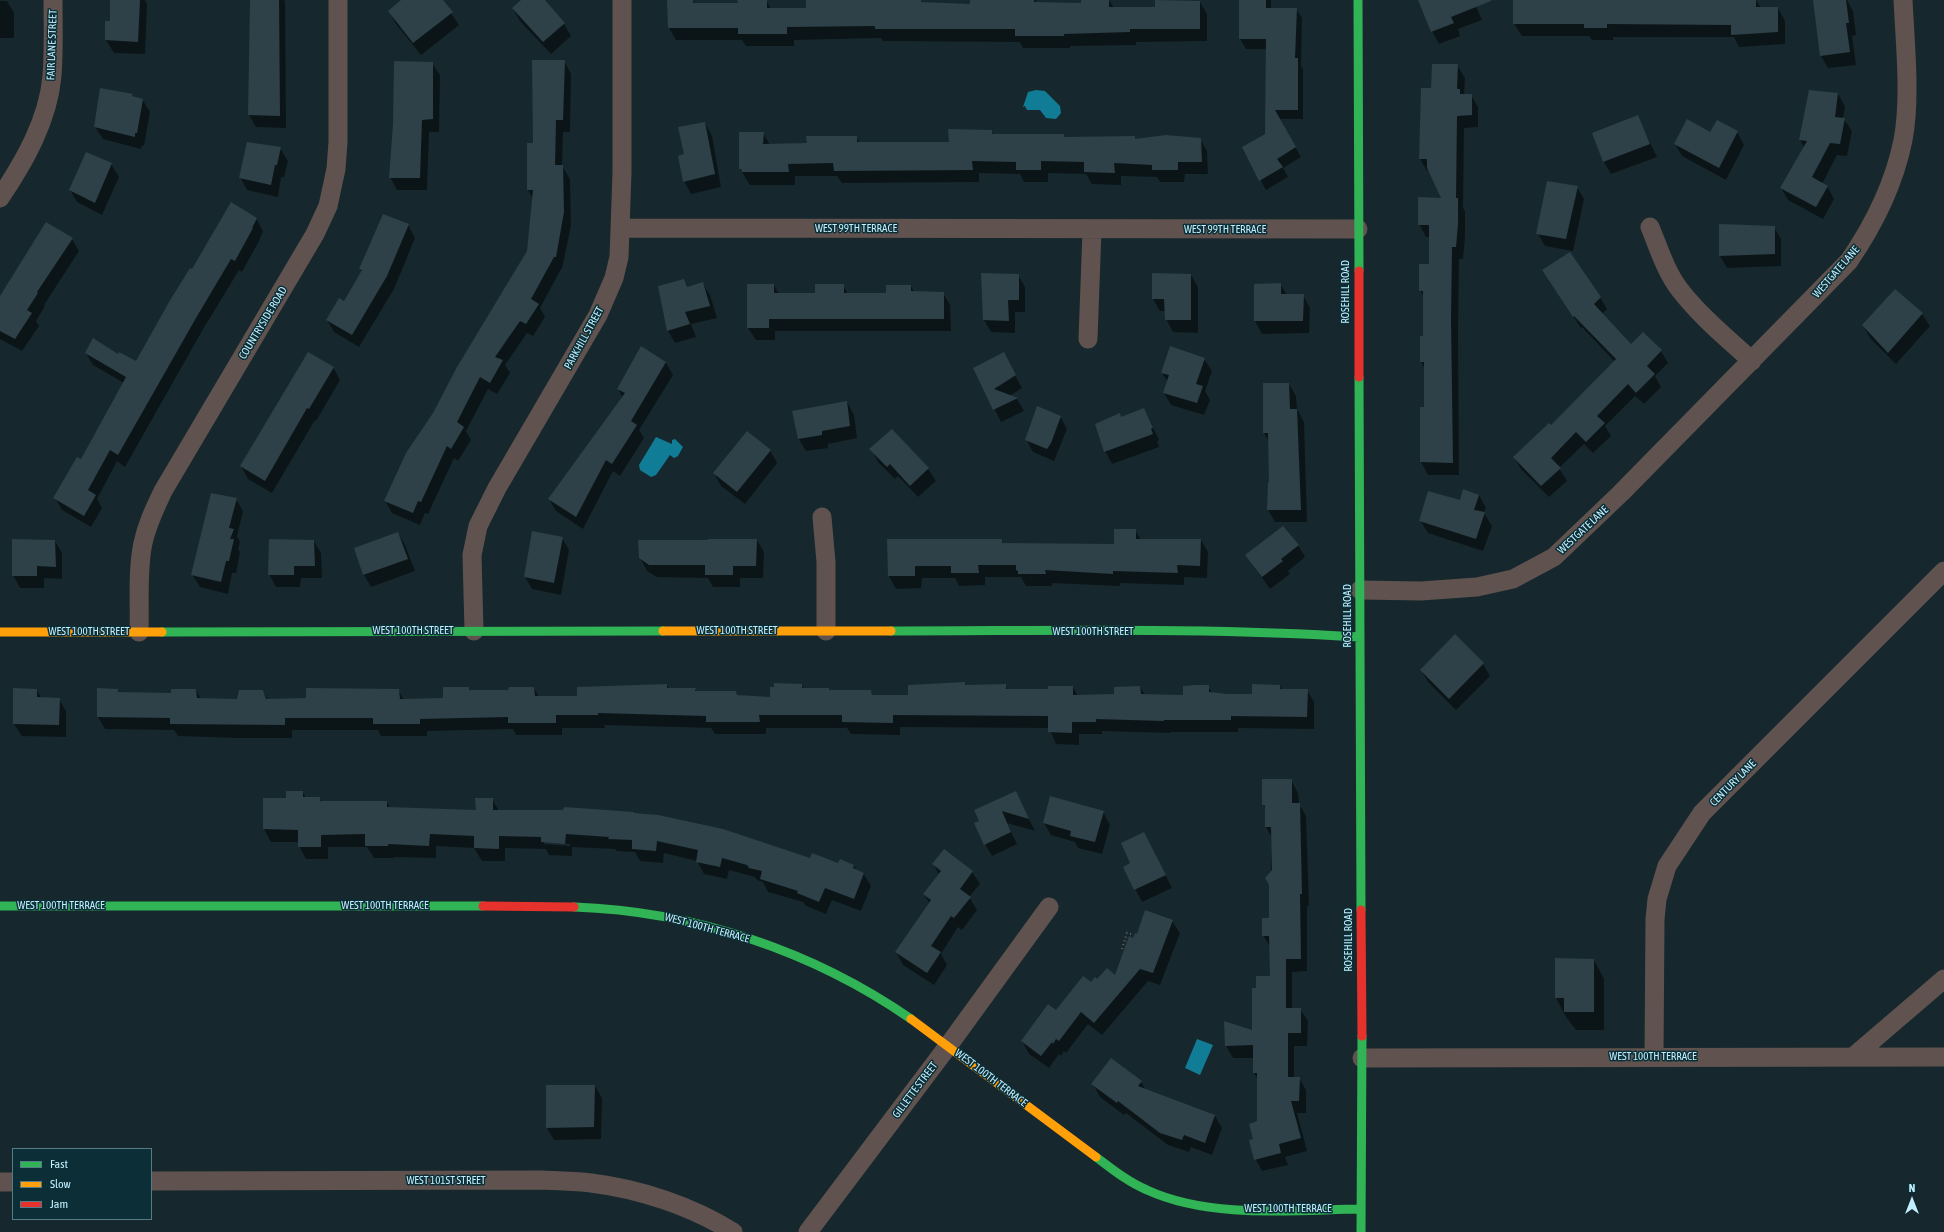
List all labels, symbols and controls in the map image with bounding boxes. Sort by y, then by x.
street label: FAIR LANE STREET [44,9,60,81]
street label: WEST 99TH TERRACE [815,222,897,236]
street label: WEST 99TH TERRACE [1184,223,1266,237]
street label: WESTGATE LANE [1810,243,1862,301]
street label: ROSEHILL ROAD [1339,260,1353,324]
street label: COUNTRYSIDE ROAD [236,284,290,362]
street label: PARKHILL STREET [561,304,607,372]
street label: WESTGATE LANE [1555,503,1611,557]
street label: ROSEHILL ROAD [1341,584,1355,648]
street label: WEST 100TH STREET [372,624,454,638]
street label: WEST 100TH STREET [696,624,778,638]
street label: WEST 100TH STREET [48,625,130,639]
street label: WEST 100TH STREET [1052,625,1134,639]
street label: CENTURY LANE [1707,757,1759,809]
street label: WEST 100TH TERRACE [17,899,105,913]
street label: WEST 100TH TERRACE [341,899,429,913]
street label: ROSEHILL ROAD [1342,908,1356,972]
street label: WEST 100TH TERRACE [663,910,751,946]
street label: WEST 100TH TERRACE [952,1046,1030,1110]
street label: WEST 100TH TERRACE [1609,1050,1697,1064]
street label: GILLETTE STREET [890,1059,940,1121]
legend [12,1148,152,1220]
text: Fast [50,1157,68,1171]
street label: WEST 101ST STREET [406,1174,486,1188]
text: Slow [50,1177,71,1191]
north arrow [1892,1180,1932,1220]
text: N [1909,1182,1915,1194]
text: Jam [50,1197,68,1211]
street label: WEST 100TH TERRACE [1244,1202,1332,1216]

